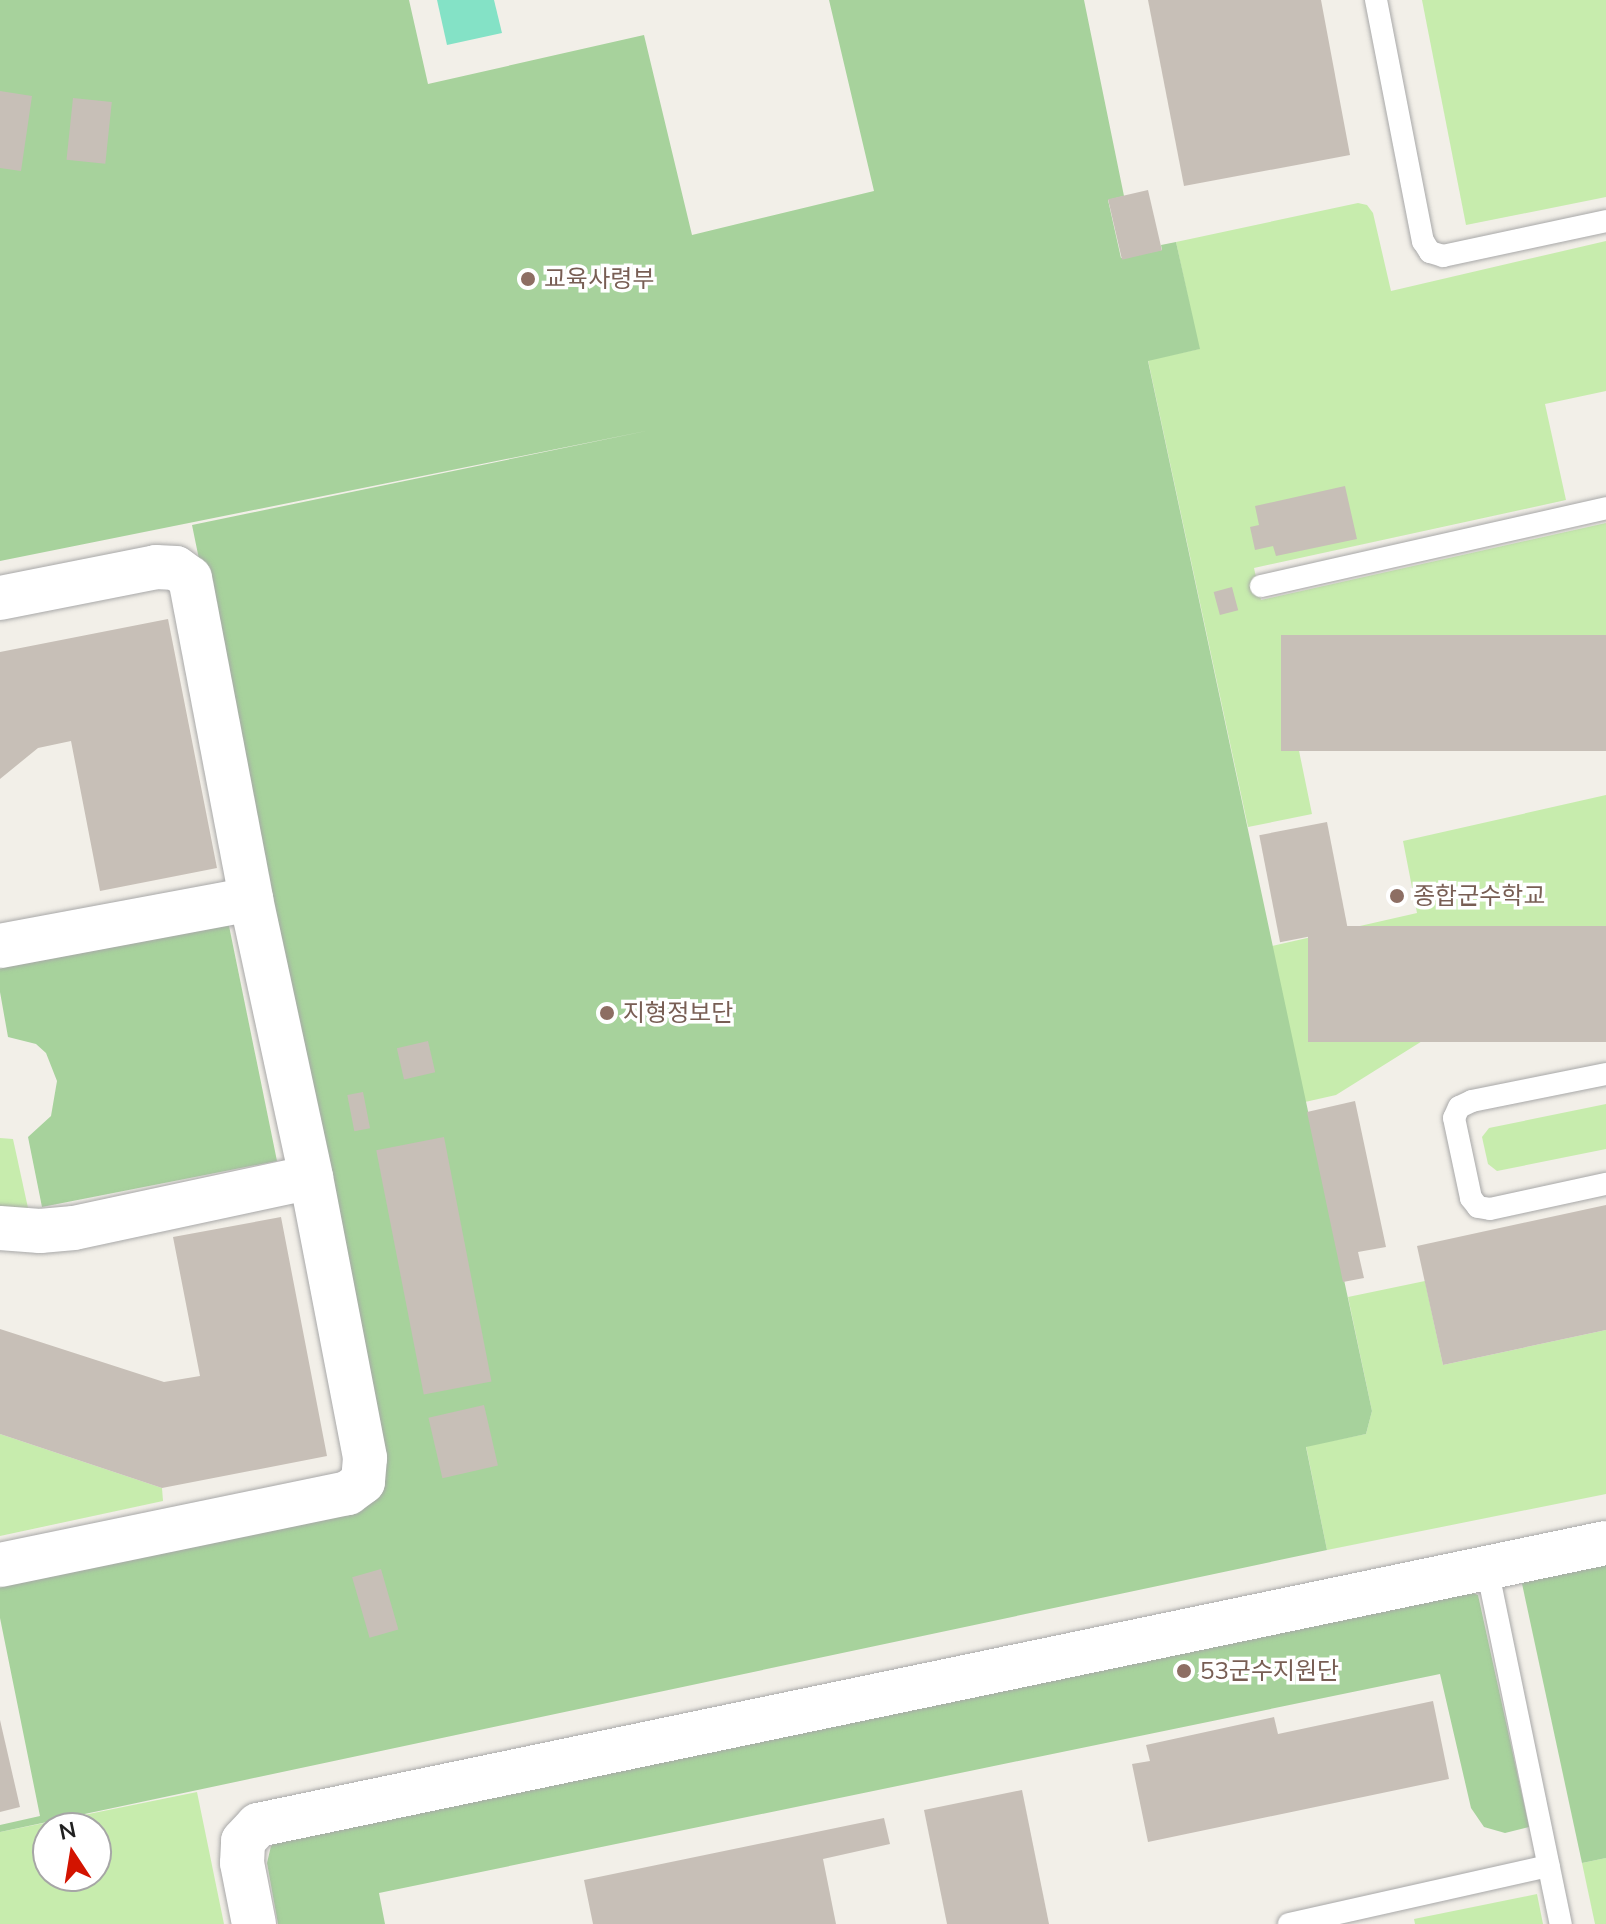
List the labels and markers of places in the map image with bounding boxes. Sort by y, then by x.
place label: 교육사령부 [544,265,654,293]
marker: 교육사령부 [519,270,537,288]
place label: 종합군수학교 [1413,882,1545,910]
marker: 종합군수학교 [1388,887,1406,905]
place label: 지형정보단 [623,999,733,1027]
marker: 지형정보단 [598,1004,616,1022]
place label: 53군수지원단 [1200,1657,1339,1685]
marker: 53군수지원단 [1175,1662,1193,1680]

